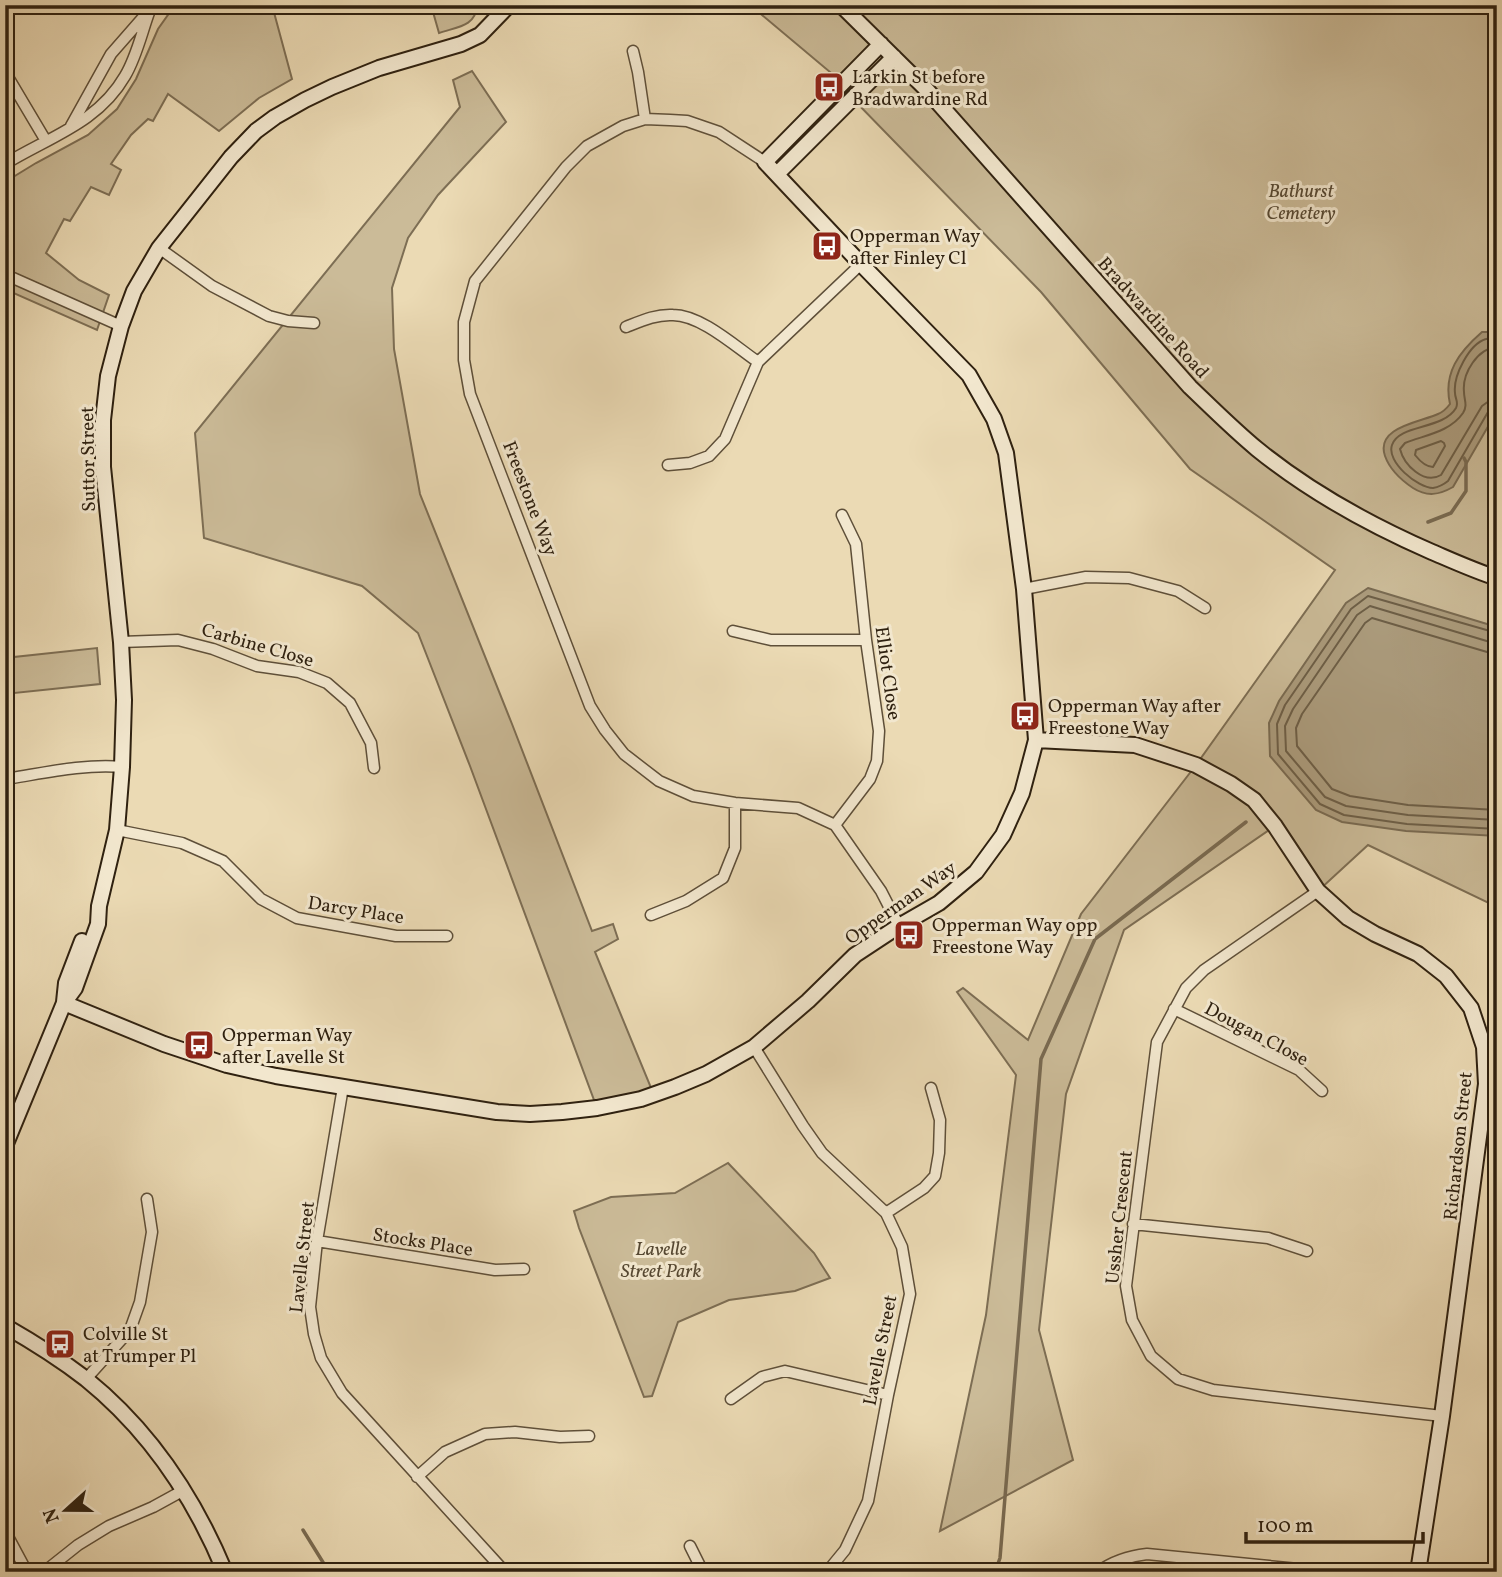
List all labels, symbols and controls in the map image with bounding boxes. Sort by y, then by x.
place label: Larkin St before Bradwardine Rd [852,65,988,113]
bus stop icon: Larkin St before Bradwardine Rd [812,70,846,104]
park label: Bathurst Cemetery [1266,179,1336,227]
place label: Opperman Way after Finley Cl [850,224,980,272]
bus stop icon: Opperman Way after Finley Cl [810,229,844,263]
street label: Bradwardine Road [1091,252,1214,385]
street label: Suttor Street [75,406,103,512]
street label: Freestone Way [495,437,563,560]
street label: Carbine Close [198,618,317,674]
street label: Elliot Close [868,625,906,722]
place label: Opperman Way after Freestone Way [1048,694,1221,742]
bus stop icon: Opperman Way after Freestone Way [1008,699,1042,733]
street label: Opperman Way [840,856,962,952]
street label: Darcy Place [306,891,406,931]
place label: Opperman Way opp Freestone Way [932,913,1098,961]
bus stop icon: Opperman Way opp Freestone Way [892,918,926,952]
street label: Dougan Close [1199,996,1313,1073]
place label: Opperman Way after Lavelle St [222,1023,352,1071]
bus stop icon: Opperman Way after Lavelle St [182,1028,216,1062]
street label: Richardson Street [1438,1070,1480,1222]
street label: Ussher Crescent [1100,1149,1140,1285]
street label: Lavelle Street [284,1200,322,1314]
street label: Stocks Place [371,1222,475,1264]
park label: Lavelle Street Park [621,1237,701,1285]
street label: Lavelle Street [857,1292,905,1408]
place label: Colville St at Trumper Pl [83,1322,197,1370]
bus stop icon: Colville St at Trumper Pl [43,1327,77,1361]
north arrow [32,1476,102,1546]
scale bar [1246,1500,1423,1544]
text: N [37,1504,67,1526]
text: 100 m [1257,1512,1314,1541]

